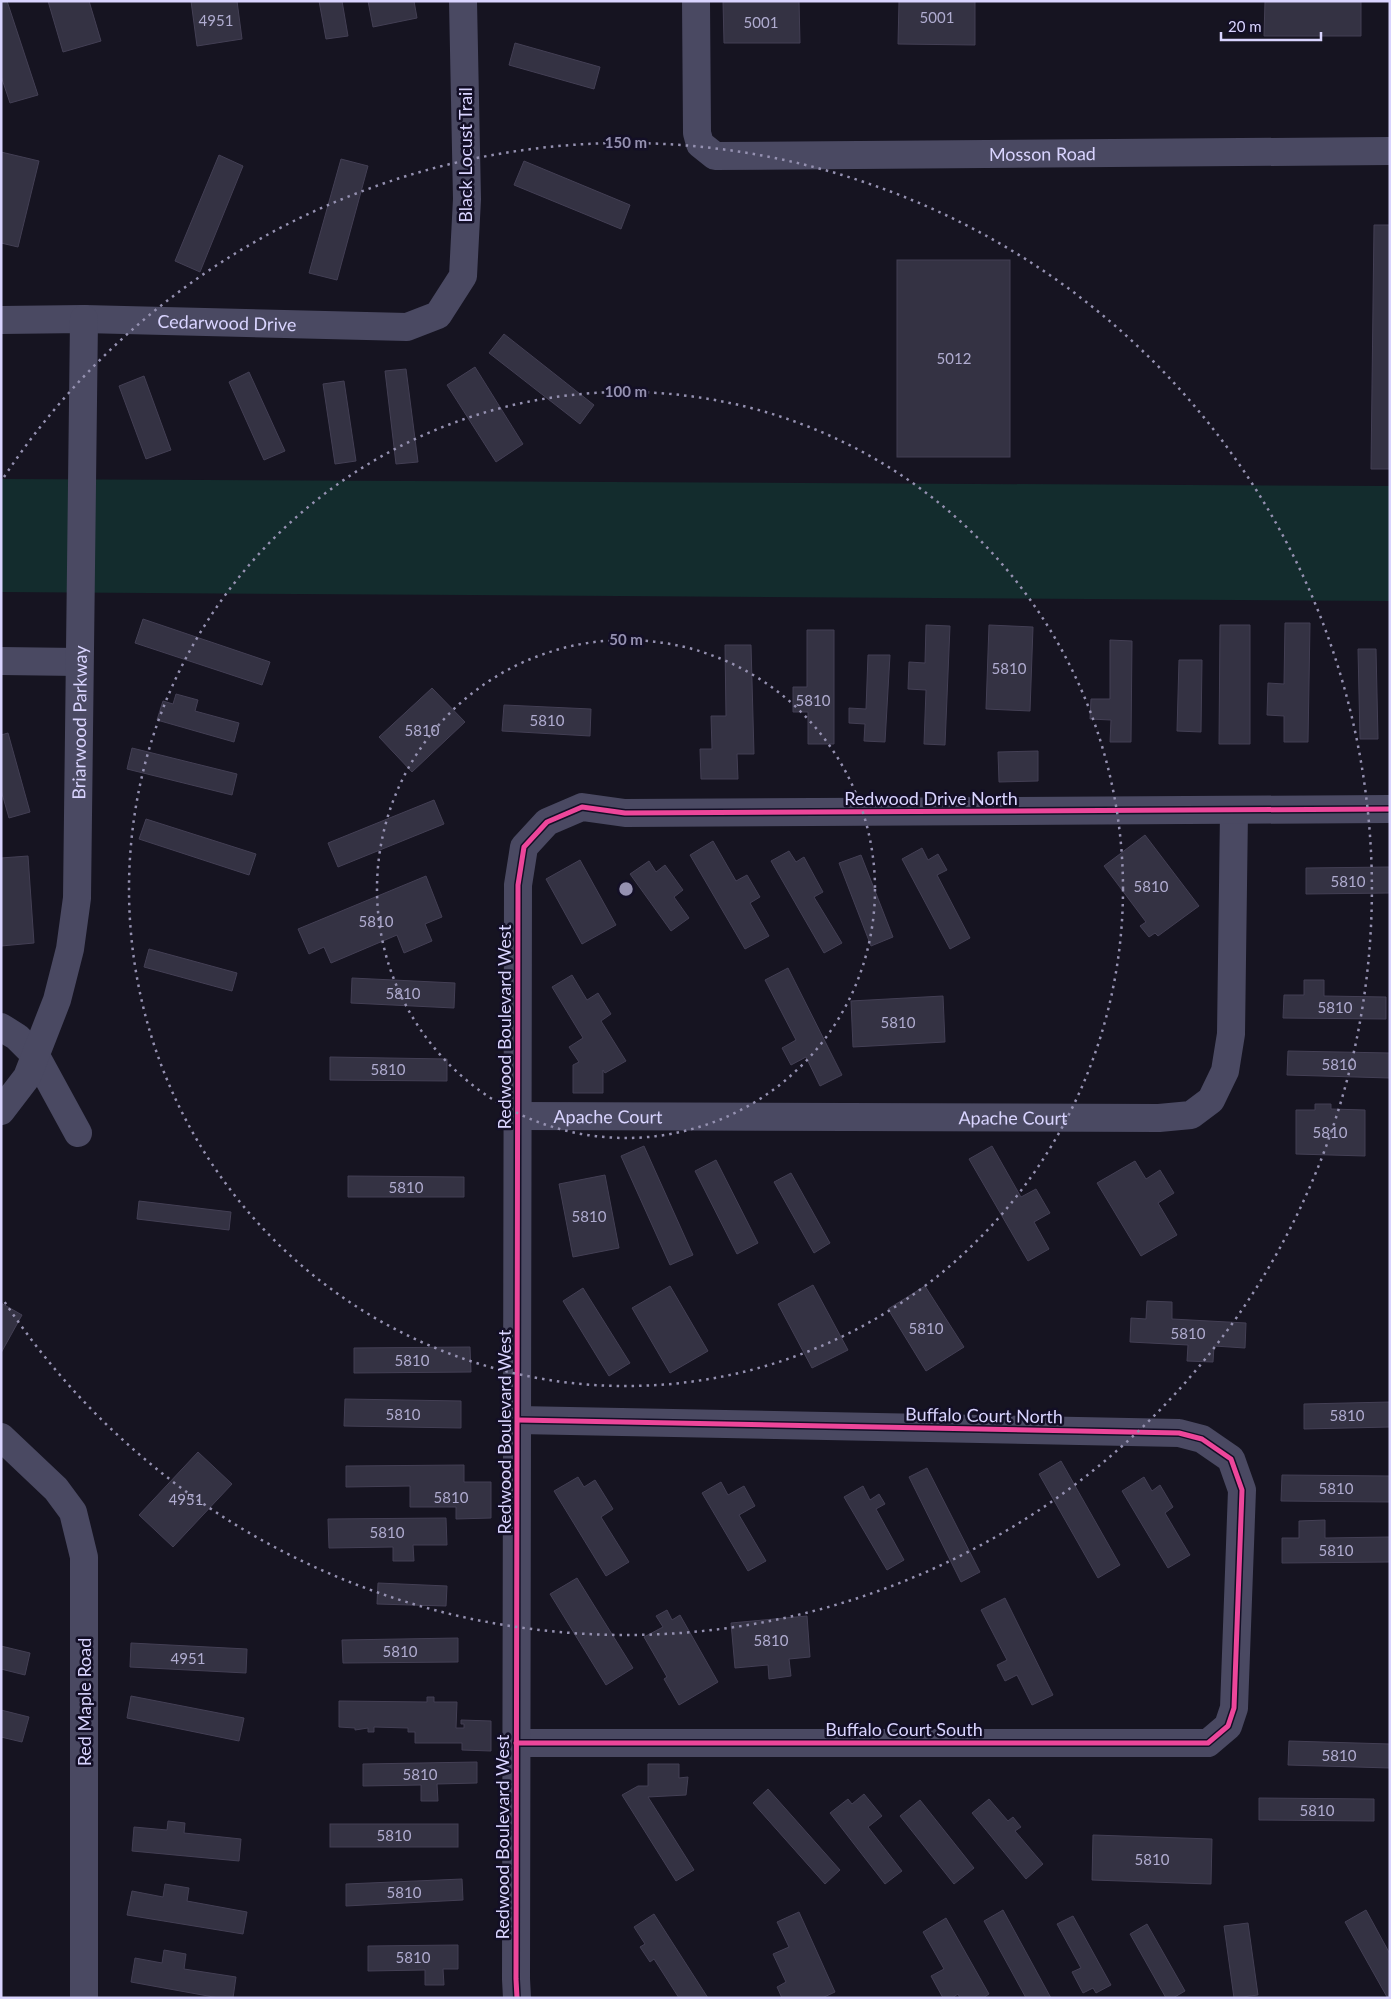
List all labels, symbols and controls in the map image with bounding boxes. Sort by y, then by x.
house number: 5001 [920,8,954,26]
scale bar [1221,10,1321,42]
house number: 4951 [199,11,233,29]
house number: 5001 [744,13,778,31]
text: 20 m [1228,17,1262,35]
street label: Black Locust Trail [454,87,476,223]
text: 150 m [605,133,647,151]
street label: Mosson Road [989,142,1096,165]
street label: Cedarwood Drive [157,310,297,335]
house number: 5012 [937,349,971,367]
text: 100 m [605,382,647,400]
text: 50 m [609,630,643,648]
street label: Briarwood Parkway [67,645,91,800]
house number: 5810 [992,659,1027,677]
house number: 5810 [796,691,831,709]
house number: 5810 [530,711,565,729]
house number: 5810 [405,721,440,739]
street label: Redwood Drive North [844,787,1018,809]
house number: 5810 [1331,872,1366,890]
house number: 5810 [1134,877,1169,895]
centre of rings [617,880,635,898]
house number: 5810 [359,912,394,930]
street label: Redwood Boulevard West [493,924,515,1129]
house number: 5810 [386,984,421,1002]
house number: 5810 [1318,998,1353,1016]
house number: 5810 [881,1013,916,1031]
house number: 5810 [1322,1055,1357,1073]
house number: 5810 [371,1060,406,1078]
street label: Apache Court [553,1105,663,1127]
street label: Apache Court [958,1106,1068,1129]
house number: 5810 [1313,1123,1348,1141]
house number: 5810 [389,1178,424,1196]
house number: 5810 [572,1207,607,1225]
house number: 5810 [909,1319,944,1337]
house number: 5810 [1171,1324,1206,1342]
street label: Redwood Boulevard West [493,1329,515,1534]
house number: 5810 [395,1351,430,1369]
street label: Buffalo Court North [905,1403,1063,1427]
house number: 5810 [386,1405,421,1423]
house number: 5810 [1330,1406,1365,1424]
house number: 5810 [1319,1479,1354,1497]
house number: 5810 [434,1488,469,1506]
house number: 4951 [169,1490,203,1508]
house number: 5810 [370,1523,405,1541]
house number: 5810 [1319,1541,1354,1559]
house number: 5810 [754,1631,789,1649]
street label: Red Maple Road [73,1638,95,1766]
house number: 5810 [383,1642,418,1660]
house number: 4951 [171,1649,205,1667]
street label: Buffalo Court South [825,1718,983,1740]
street label: Redwood Boulevard West [491,1734,513,1939]
house number: 5810 [1322,1746,1357,1764]
house number: 5810 [403,1765,438,1783]
house number: 5810 [1300,1801,1335,1819]
house number: 5810 [377,1826,412,1844]
house number: 5810 [1135,1850,1170,1868]
house number: 5810 [387,1883,422,1901]
house number: 5810 [396,1948,431,1966]

